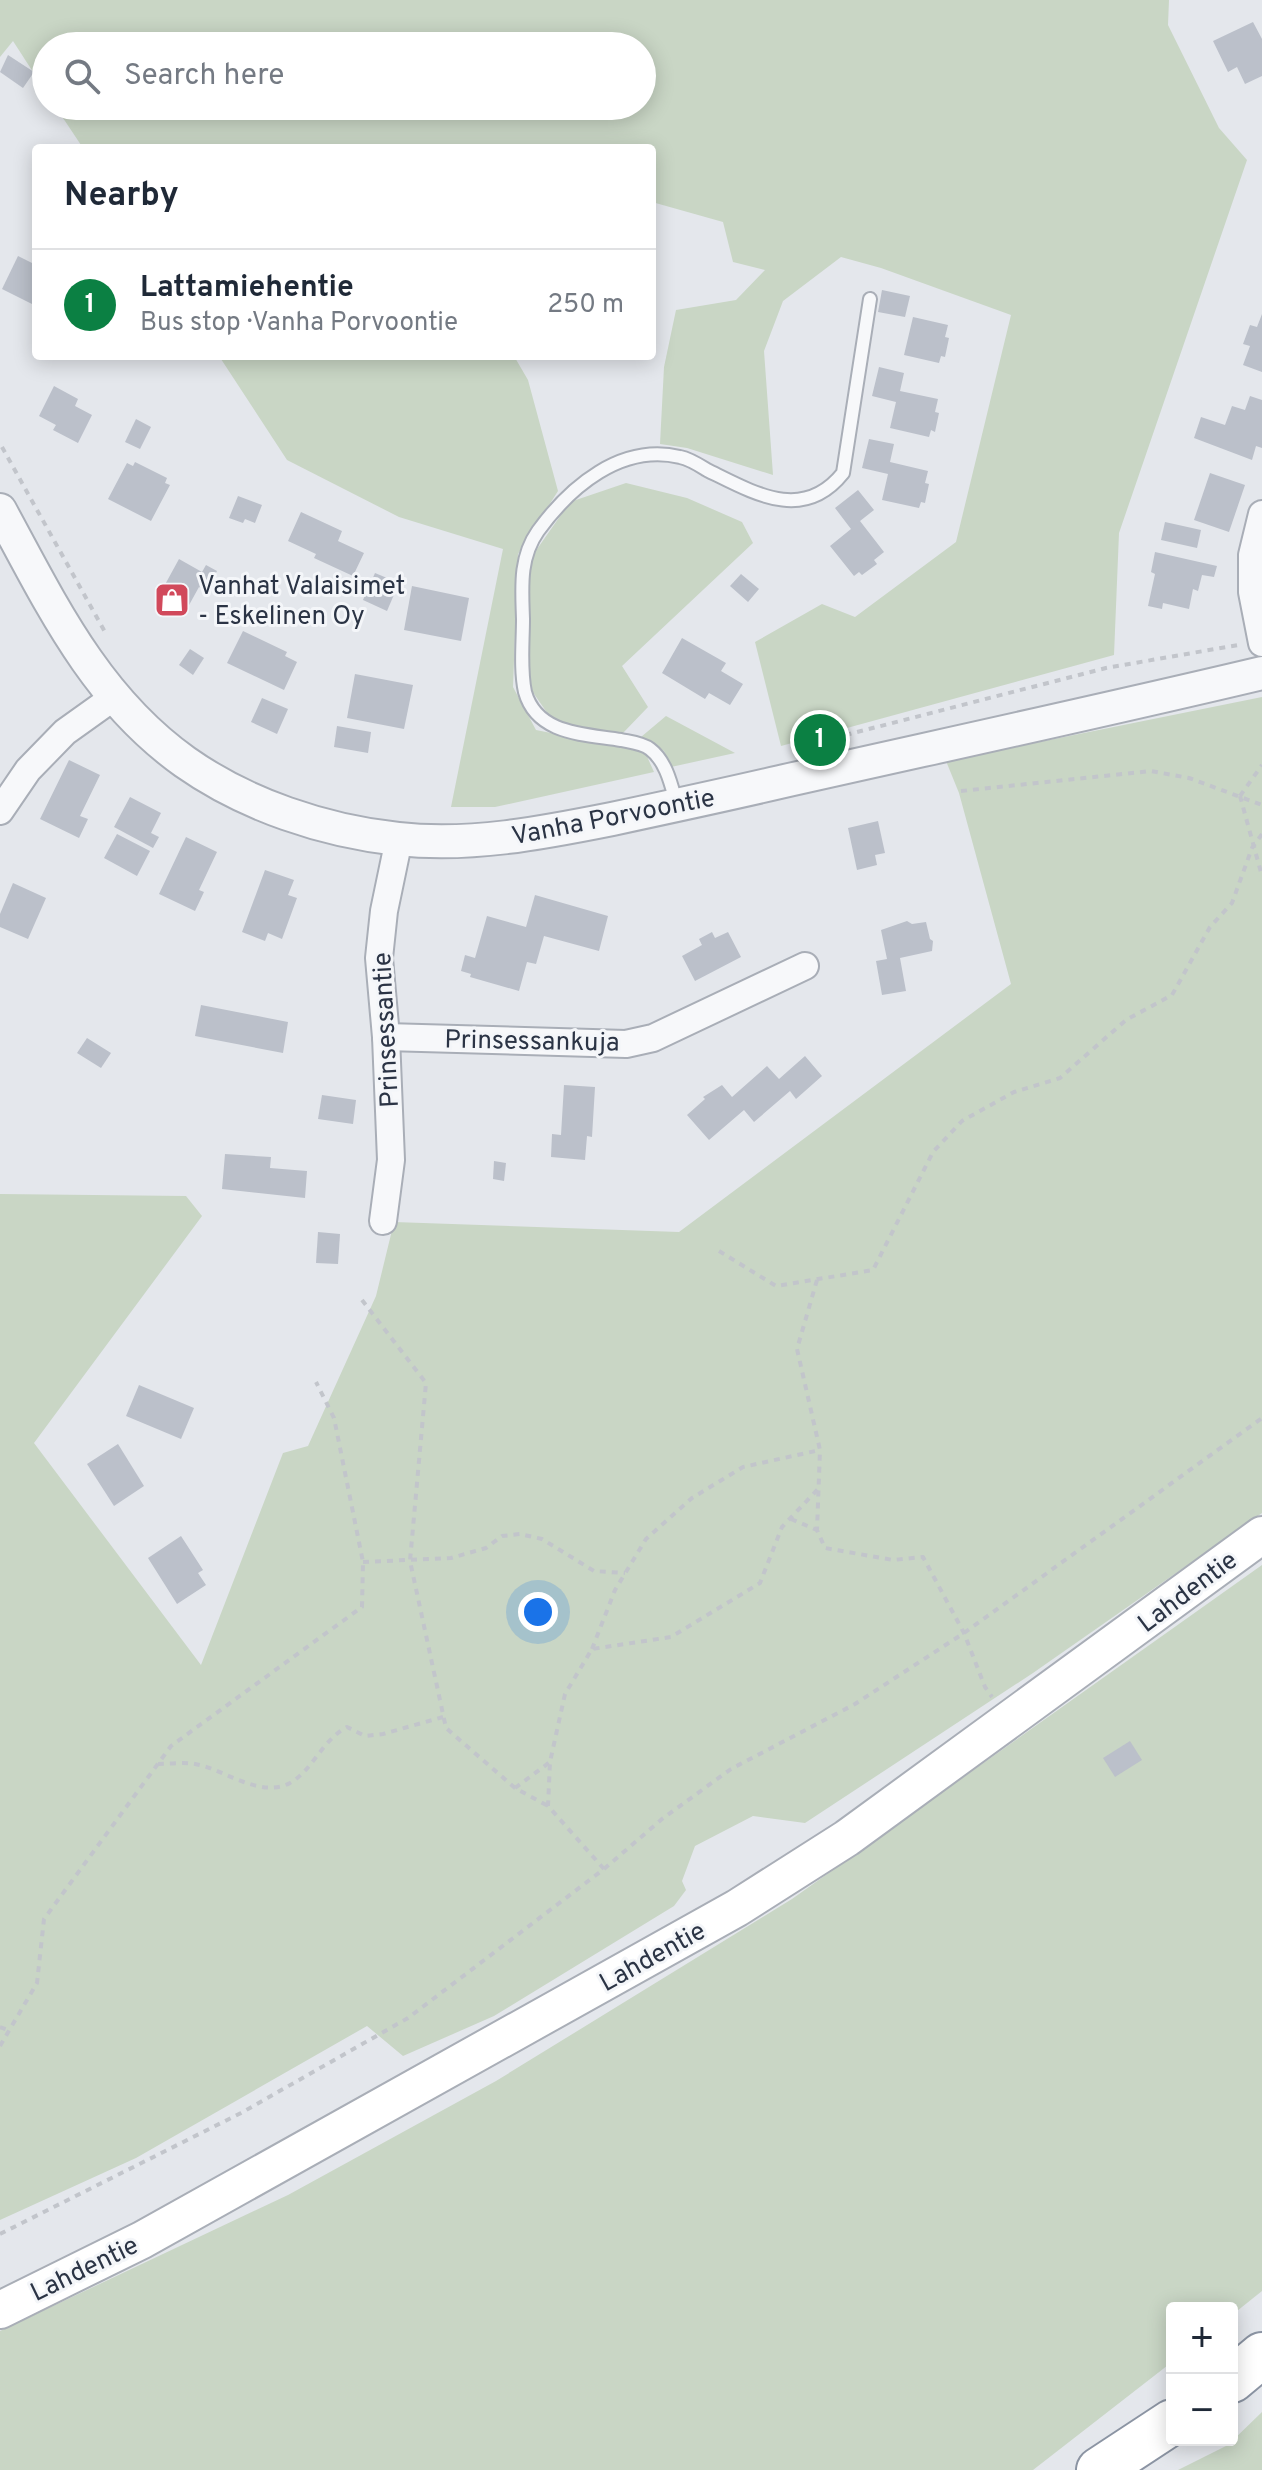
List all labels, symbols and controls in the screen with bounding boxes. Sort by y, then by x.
search box [32,32,656,120]
icon: search [60,54,104,98]
text: Search here [124,58,284,95]
text: Nearby [64,175,179,218]
text: Lattamiehentie [140,270,354,307]
text: 1 [85,289,95,322]
text: 250 m [547,289,624,322]
text: Bus stop · Vanha Porvoontie [140,307,458,340]
place label: Vanhat Valaisimet - Eskelinen Oy [198,571,405,634]
shop icon: Vanhat Valaisimet - Eskelinen Oy [153,581,191,619]
pin: 1 [794,710,846,770]
street label: Vanha Porvoontie [509,783,718,854]
street label: Prinsessantie [367,951,408,1108]
street label: Prinsessankuja [444,1024,620,1061]
street label: Lahdentie [1132,1545,1245,1641]
your location [518,1592,558,1632]
street label: Lahdentie [594,1916,712,2001]
street label: Lahdentie [26,2230,145,2311]
map controls [1166,2302,1238,2446]
button: + [1166,2302,1238,2374]
button: − [1166,2374,1238,2446]

